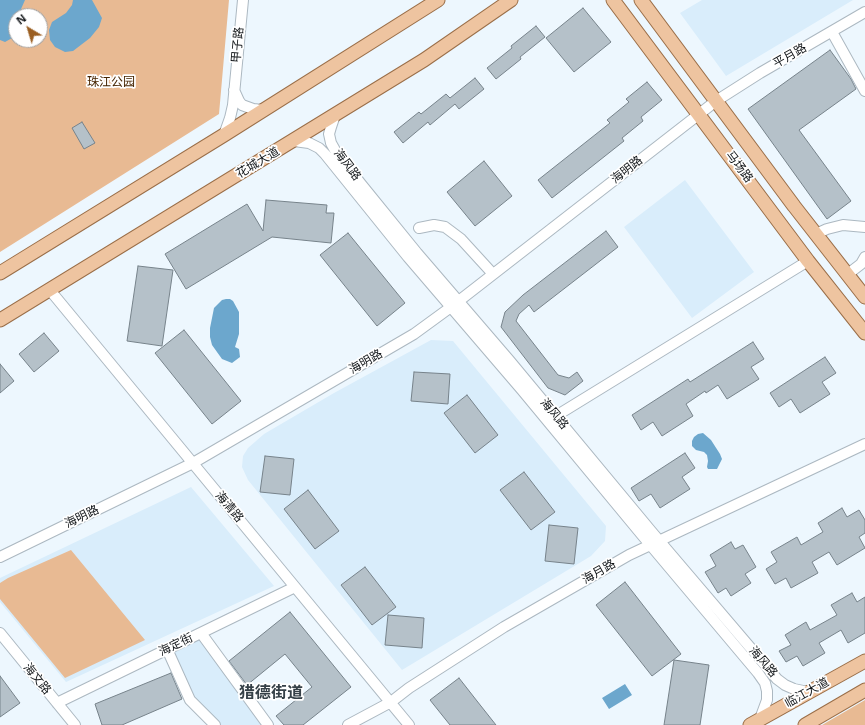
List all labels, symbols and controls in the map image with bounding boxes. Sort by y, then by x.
north arrow [8,8,48,48]
text: N [13,10,29,28]
street label: 甲子路 [229,26,247,64]
street label: 平月路 [771,41,809,71]
park label: 珠江公园 [87,76,135,90]
street label: 花城大道 [234,144,282,182]
street label: 海风路 [330,146,364,184]
street label: 马场路 [722,148,756,186]
street label: 海明路 [608,153,646,187]
street label: 海明路 [347,347,385,377]
street label: 海风路 [537,396,571,432]
street label: 海清路 [212,489,246,525]
street label: 海明路 [63,503,101,531]
street label: 海月路 [580,557,618,587]
street label: 海定街 [157,631,195,659]
street label: 海风路 [746,644,780,680]
street label: 海文路 [20,660,54,698]
street label: 临江大道 [783,675,831,711]
district label: 猎德街道 [239,683,303,703]

